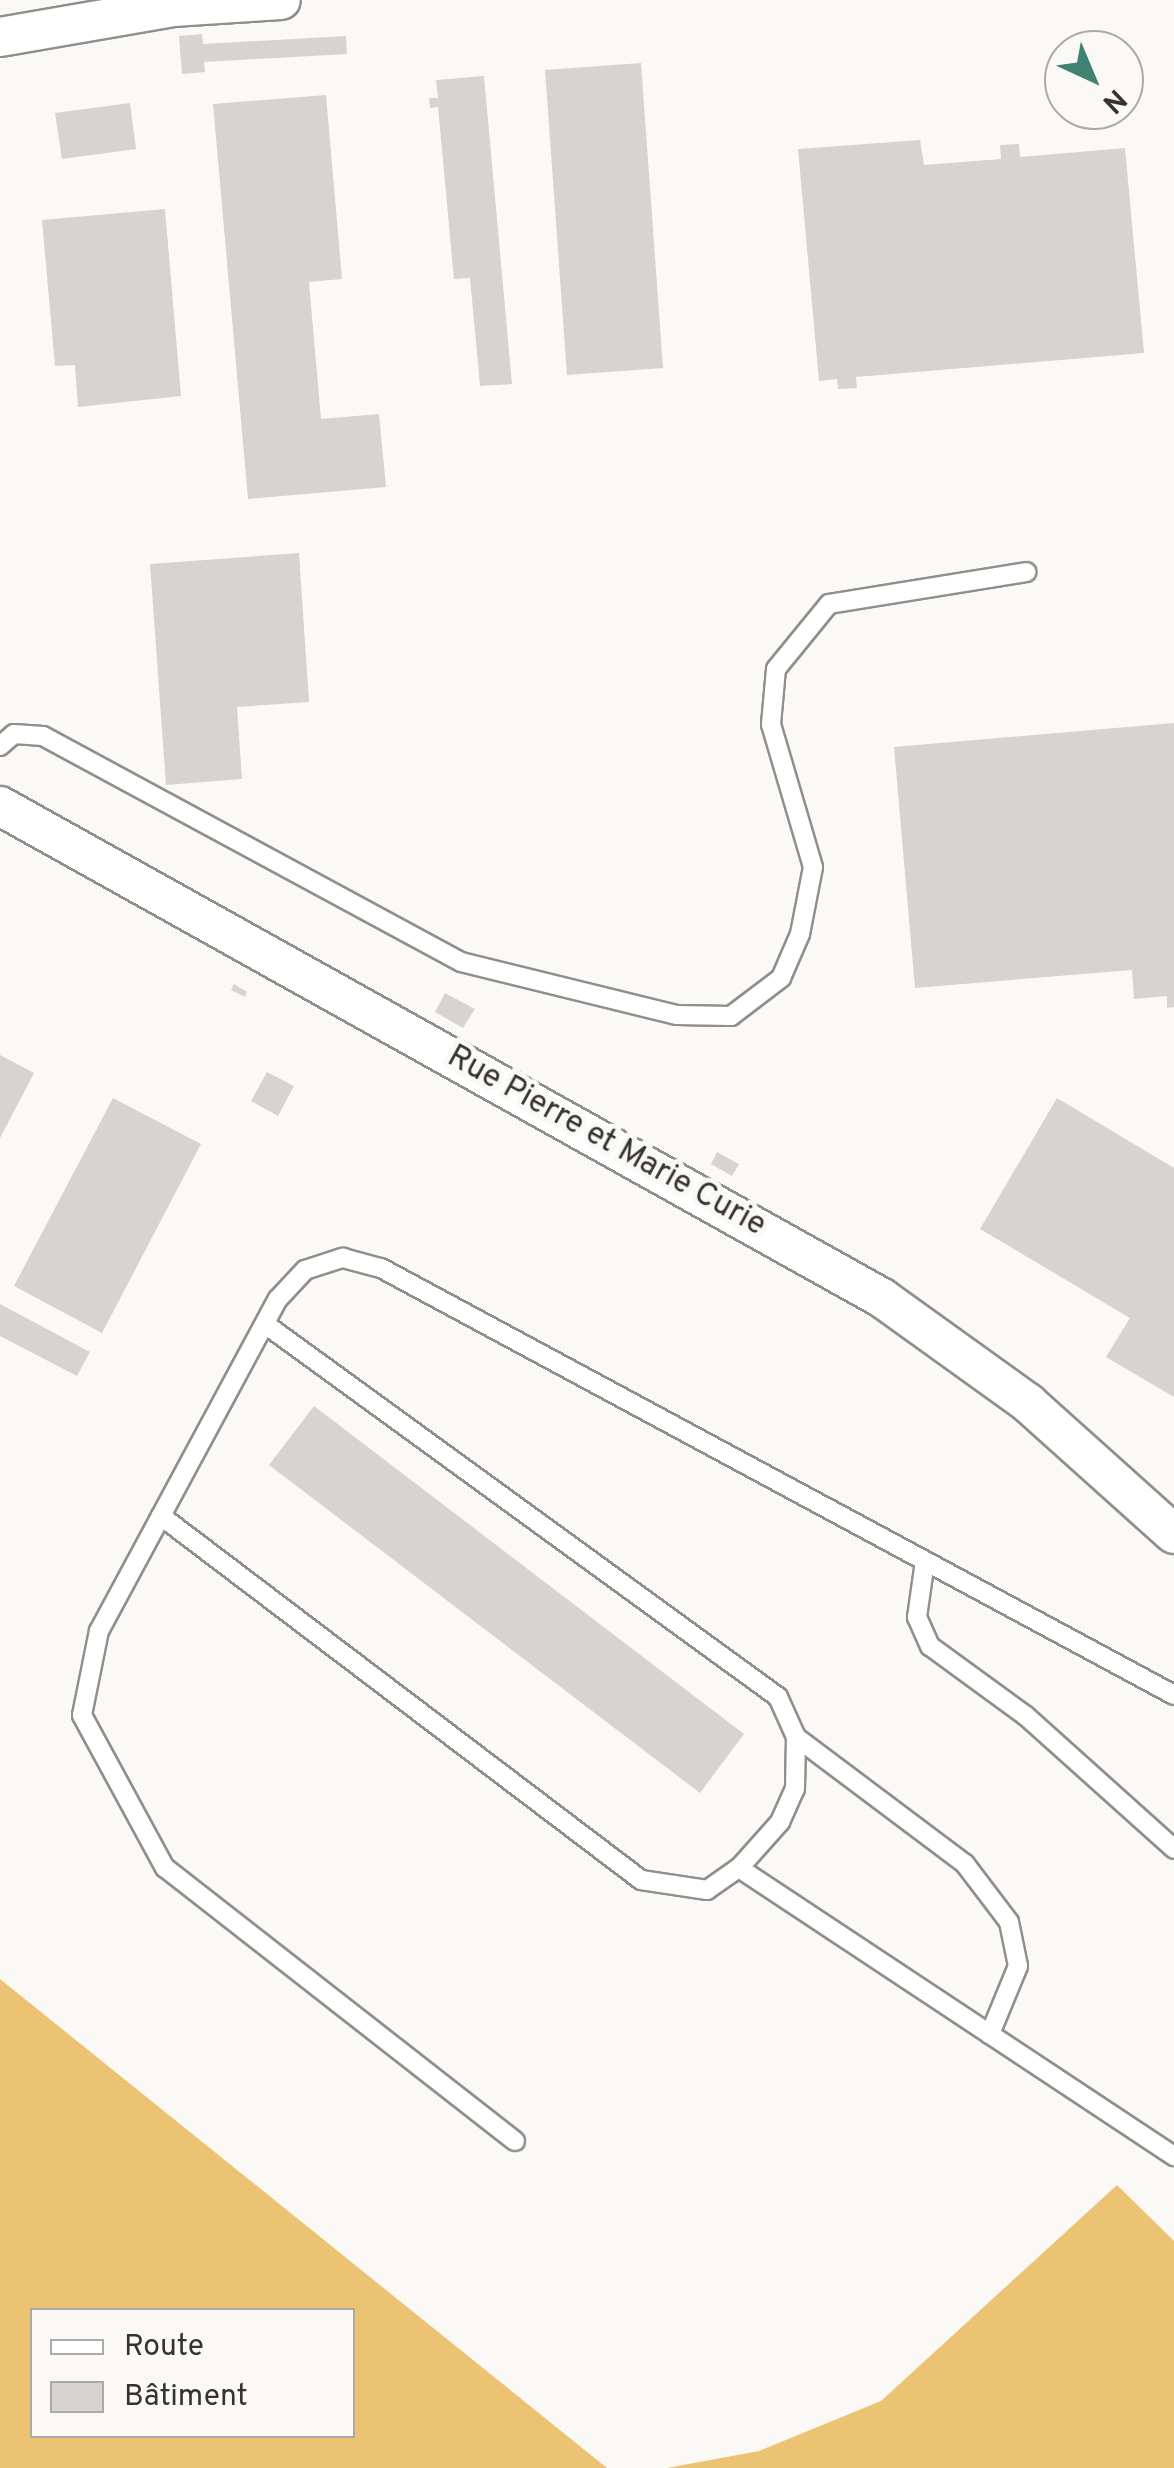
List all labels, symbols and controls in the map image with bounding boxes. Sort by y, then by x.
north arrow [1044,30,1144,130]
text: N [1094,80,1133,120]
street label: Rue Pierre et Marie Curie [440,1038,772,1246]
legend [30,2308,355,2438]
text: Route [124,2329,204,2366]
text: Bâtiment [124,2379,248,2416]

